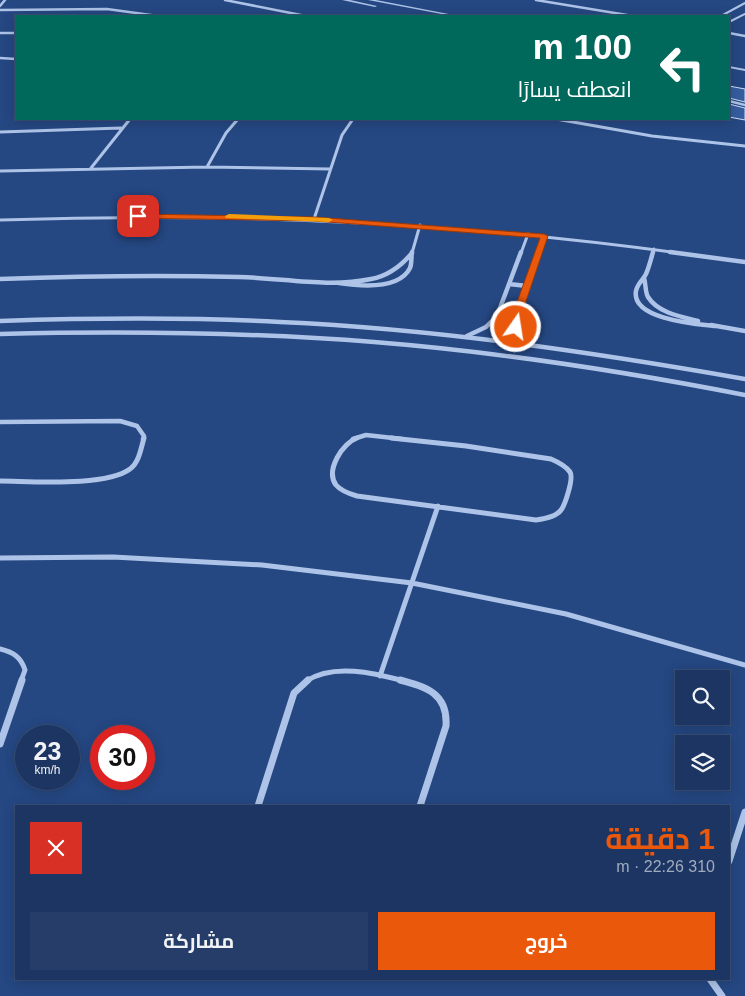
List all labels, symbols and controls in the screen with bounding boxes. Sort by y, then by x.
text: 100 m [533,27,632,66]
icon: left [650,35,715,100]
text: انعطف يسارًا [517,77,632,102]
pin [117,195,159,237]
icon: arrive [124,202,152,230]
position arrow [489,300,541,352]
map controls [675,670,730,790]
button: search [675,670,730,725]
speed limit sign: 30 [90,725,155,790]
button: layers [675,735,730,790]
text: 23 [34,737,61,765]
text: km/h [34,763,61,777]
button: close [30,822,82,874]
text: 1 دقيقة [605,822,715,855]
text: 310 m · 22:26 [616,858,715,875]
button: مشاركة [30,912,368,970]
button: خروج [378,912,715,970]

